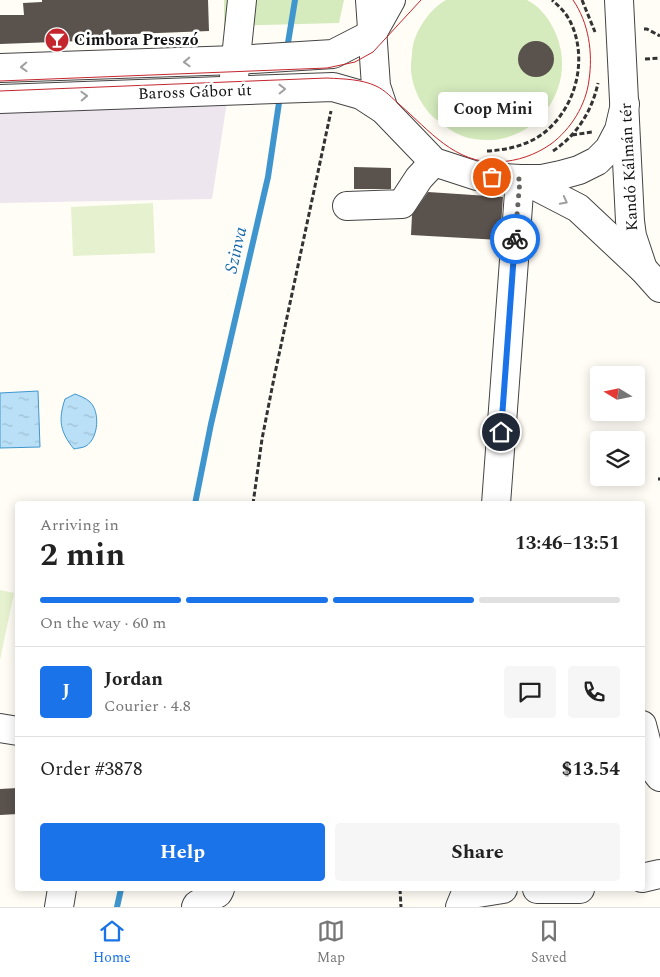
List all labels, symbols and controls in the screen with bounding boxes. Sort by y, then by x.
bar icon: Cimbora Presszó [44,27,70,53]
place label: Cimbora Presszó [74,28,199,52]
one-way arrow [183,56,191,67]
one-way arrow [20,62,28,73]
street label: Baross Gábor út [138,78,253,106]
one-way arrow [278,84,286,94]
one-way arrow [80,90,88,101]
callout: Coop Mini [437,92,547,127]
text: Coop Mini [454,97,532,121]
street label: Kandó Kálmán tér [614,102,644,232]
pin [471,156,513,198]
icon: bag [478,163,506,191]
one-way arrow [558,195,567,205]
courier [490,214,540,264]
water label: Szinva [218,224,254,276]
icon: bike [501,225,529,253]
north arrow [590,366,645,421]
map controls [590,366,645,486]
pin [480,411,522,453]
icon: home [487,418,515,446]
button: layers [590,431,645,486]
text: Arriving in [40,513,119,537]
text: 13:46–13:51 [515,529,620,558]
text: 2 min [40,531,125,580]
text: On the way · 60 m [40,611,166,635]
text: Jordan [104,665,163,694]
button: chat [504,666,556,718]
button: phone [568,666,620,718]
text: J [62,677,70,706]
text: Courier · 4.8 [104,694,191,718]
text: Order #3878 [40,755,143,784]
text: $13.54 [562,755,620,784]
button: Help [40,823,325,881]
button: Share [335,823,620,881]
tab: Home [93,917,131,968]
tab: Map [317,917,345,968]
tab: Saved [531,917,567,968]

